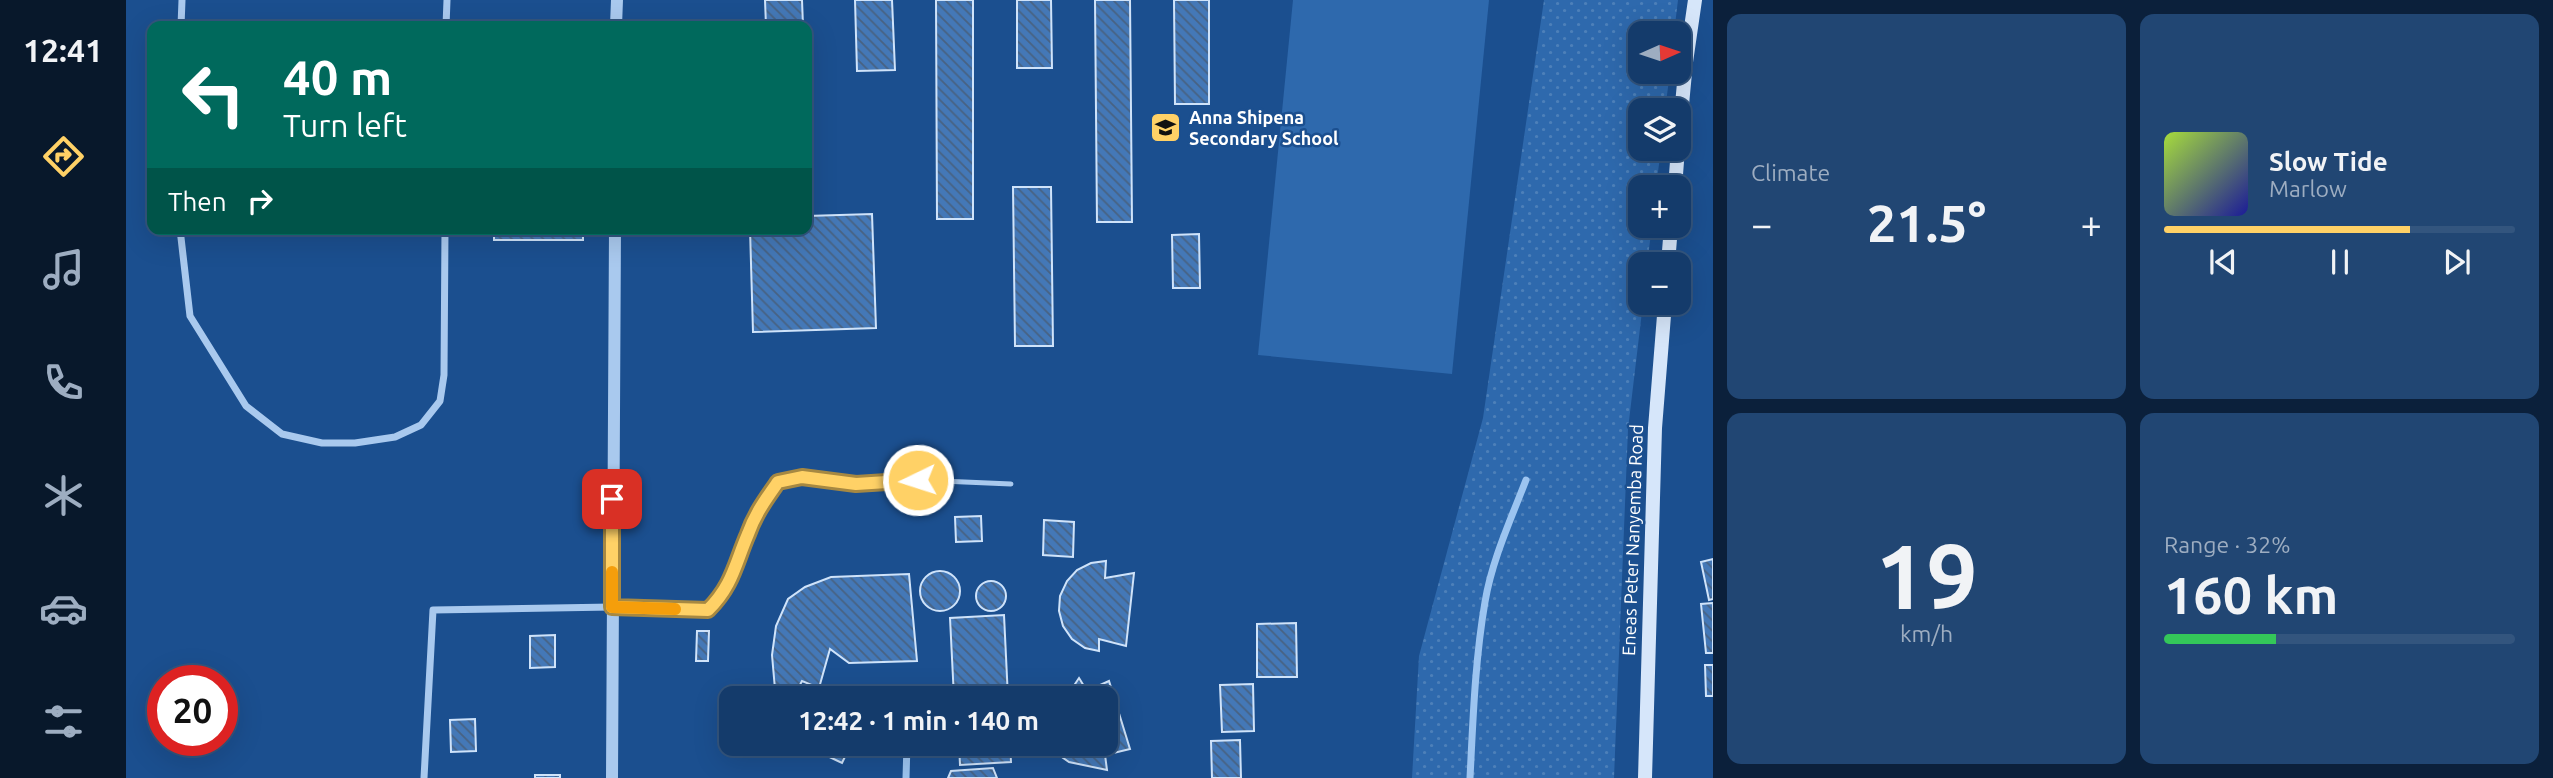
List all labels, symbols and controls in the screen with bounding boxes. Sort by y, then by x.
north arrow [1628,21,1690,84]
map controls [1628,21,1691,315]
text: 12:41 [23,32,103,68]
icon: left [168,49,259,140]
text: 40 m [283,49,392,104]
button: layers [1628,98,1691,161]
text: Turn left [283,107,407,143]
place label: Anna Shipena Secondary School [1189,107,1339,148]
school or university icon: Anna Shipena Secondary School [1149,111,1183,145]
icon: directions [39,132,88,181]
text: Slow Tide [2269,147,2388,176]
text: Climate [1751,160,1830,185]
button: + [1628,175,1691,238]
text: Marlow [2269,176,2347,201]
icon: right [241,182,279,220]
text: Then [168,187,227,216]
text: 21.5° [1867,194,1986,252]
text: − [1751,203,1772,245]
text: + [2081,203,2102,245]
icon: previous [2204,243,2242,281]
icon: pause [2321,243,2359,281]
icon: next [2438,243,2476,281]
icon: music [39,245,88,294]
button: − [1628,252,1691,315]
icon: phone [39,358,88,407]
street label: Eneas Peter Nanyemba Road [1618,424,1646,656]
position arrow [881,443,955,517]
pin [582,469,642,529]
icon: climate [39,471,88,520]
icon: arrive [593,480,631,518]
text: 19 [1875,524,1978,626]
text: Range · 32% [2164,532,2291,557]
text: 160 km [2164,566,2338,624]
icon: car [39,584,88,633]
text: km/h [1900,621,1953,646]
speed limit sign: 20 [147,665,238,756]
icon: filters [39,697,88,746]
text: 12:42 · 1 min · 140 m [798,706,1039,735]

